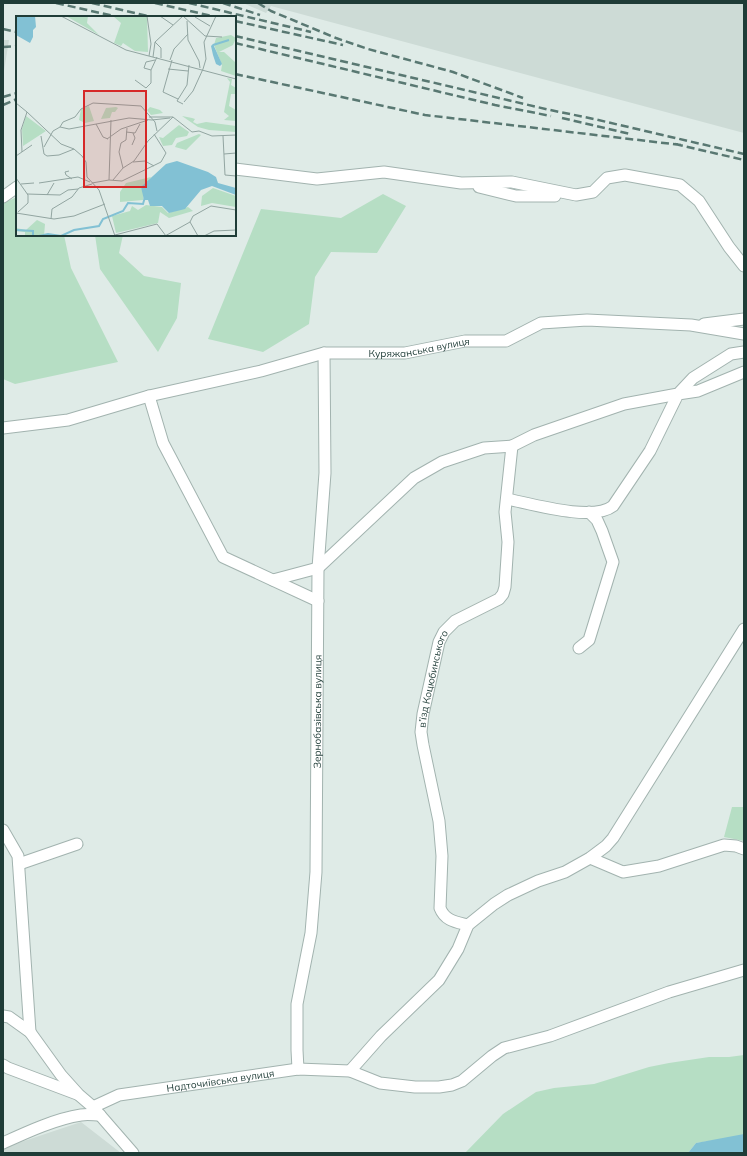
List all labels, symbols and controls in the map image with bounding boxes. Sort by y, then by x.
inset map [16,16,236,236]
street label: Куряжанська вулиця [369,335,470,360]
street label: в’їзд Коцюбинського [415,627,451,728]
street label: Зернобазівська вулиця [310,655,324,769]
street label: Надточиївська вулиця [166,1066,275,1095]

